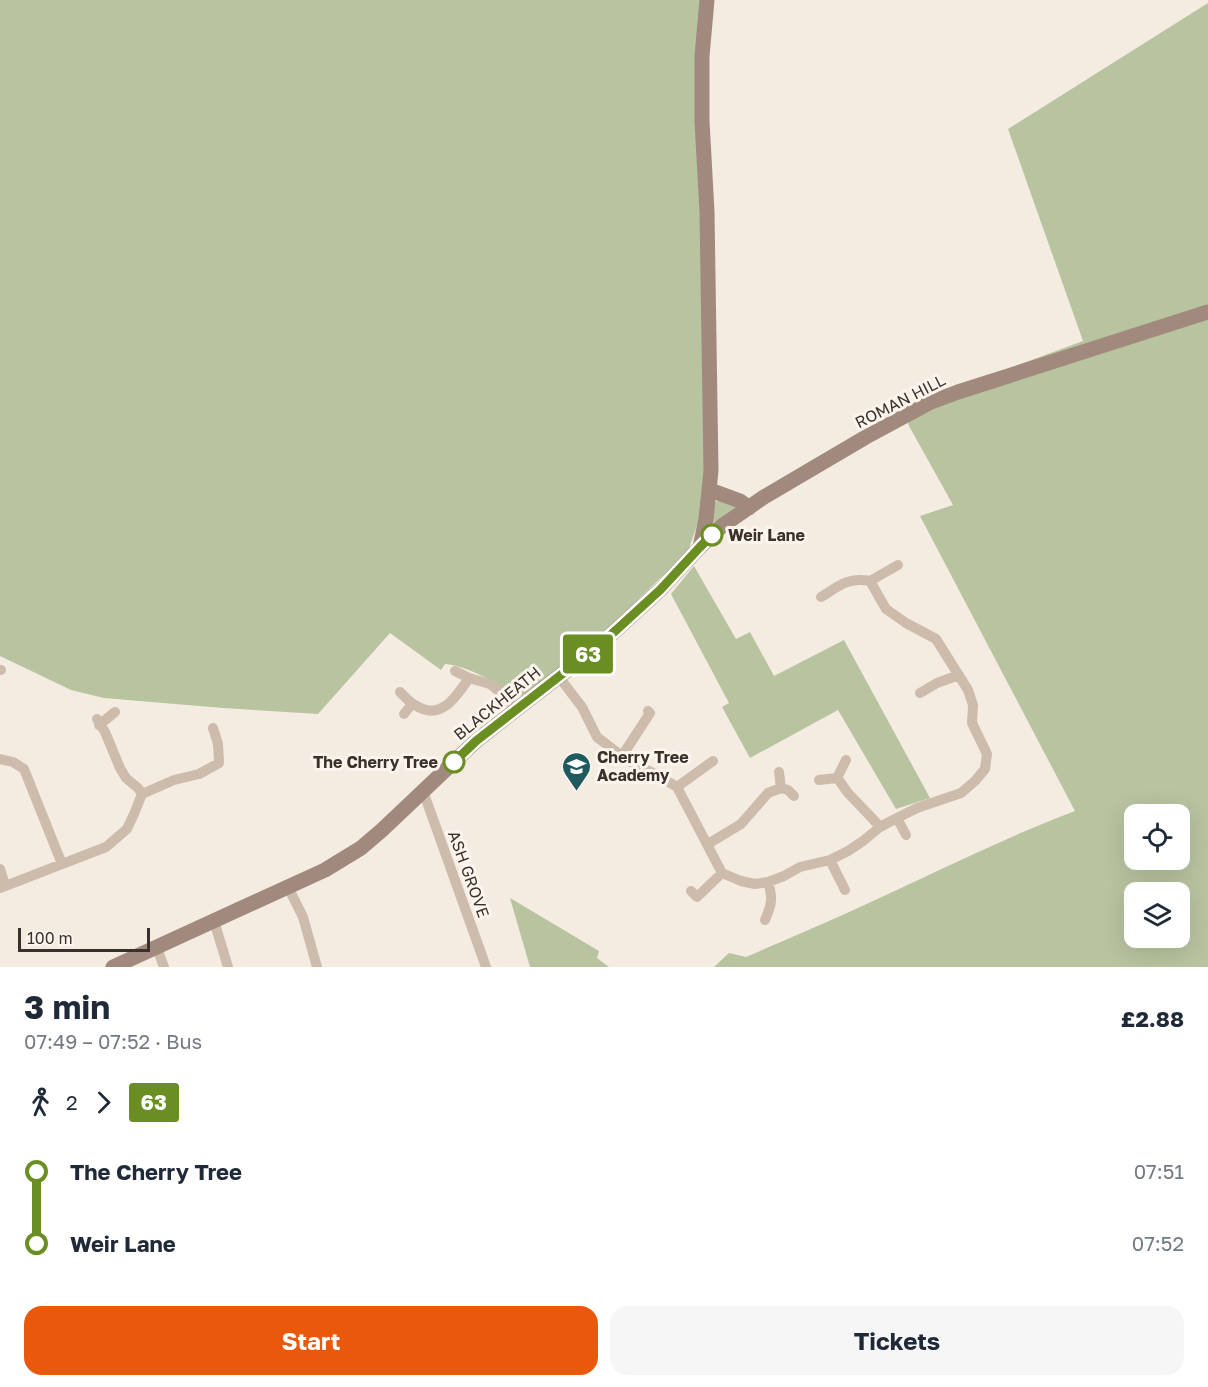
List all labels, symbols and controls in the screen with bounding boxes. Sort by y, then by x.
street label: ROMAN HILL [851,370,949,432]
marker: Weir Lane [701,524,723,546]
place label: Weir Lane [728,525,805,545]
line badge: 63 [561,634,615,674]
text: 63 [575,641,601,667]
street label: BLACKHEATH [449,662,545,744]
place label: Cherry Tree Academy [597,747,689,785]
school or university icon: Cherry Tree Academy [560,750,592,792]
marker: The Cherry Tree [443,751,465,773]
place label: The Cherry Tree [313,752,438,772]
map controls [1124,804,1190,948]
button: locate [1124,804,1190,870]
street label: ASH GROVE [444,828,494,920]
button: layers [1124,882,1190,948]
scale bar [18,925,150,952]
text: 100 m [27,928,73,948]
text: 3 min [24,987,110,1026]
text: £2.88 [1121,1005,1184,1032]
text: 07:49 – 07:52 · Bus [24,1029,202,1053]
icon: walk [24,1086,57,1119]
icon: forward [87,1086,120,1119]
text: 63 [141,1089,167,1115]
text: 2 [66,1090,78,1114]
text: The Cherry Tree [70,1158,242,1185]
text: 07:51 [1134,1159,1184,1183]
text: Weir Lane [70,1230,176,1257]
text: 07:52 [1132,1231,1184,1255]
button: Start [24,1306,598,1375]
button: Tickets [610,1306,1184,1375]

